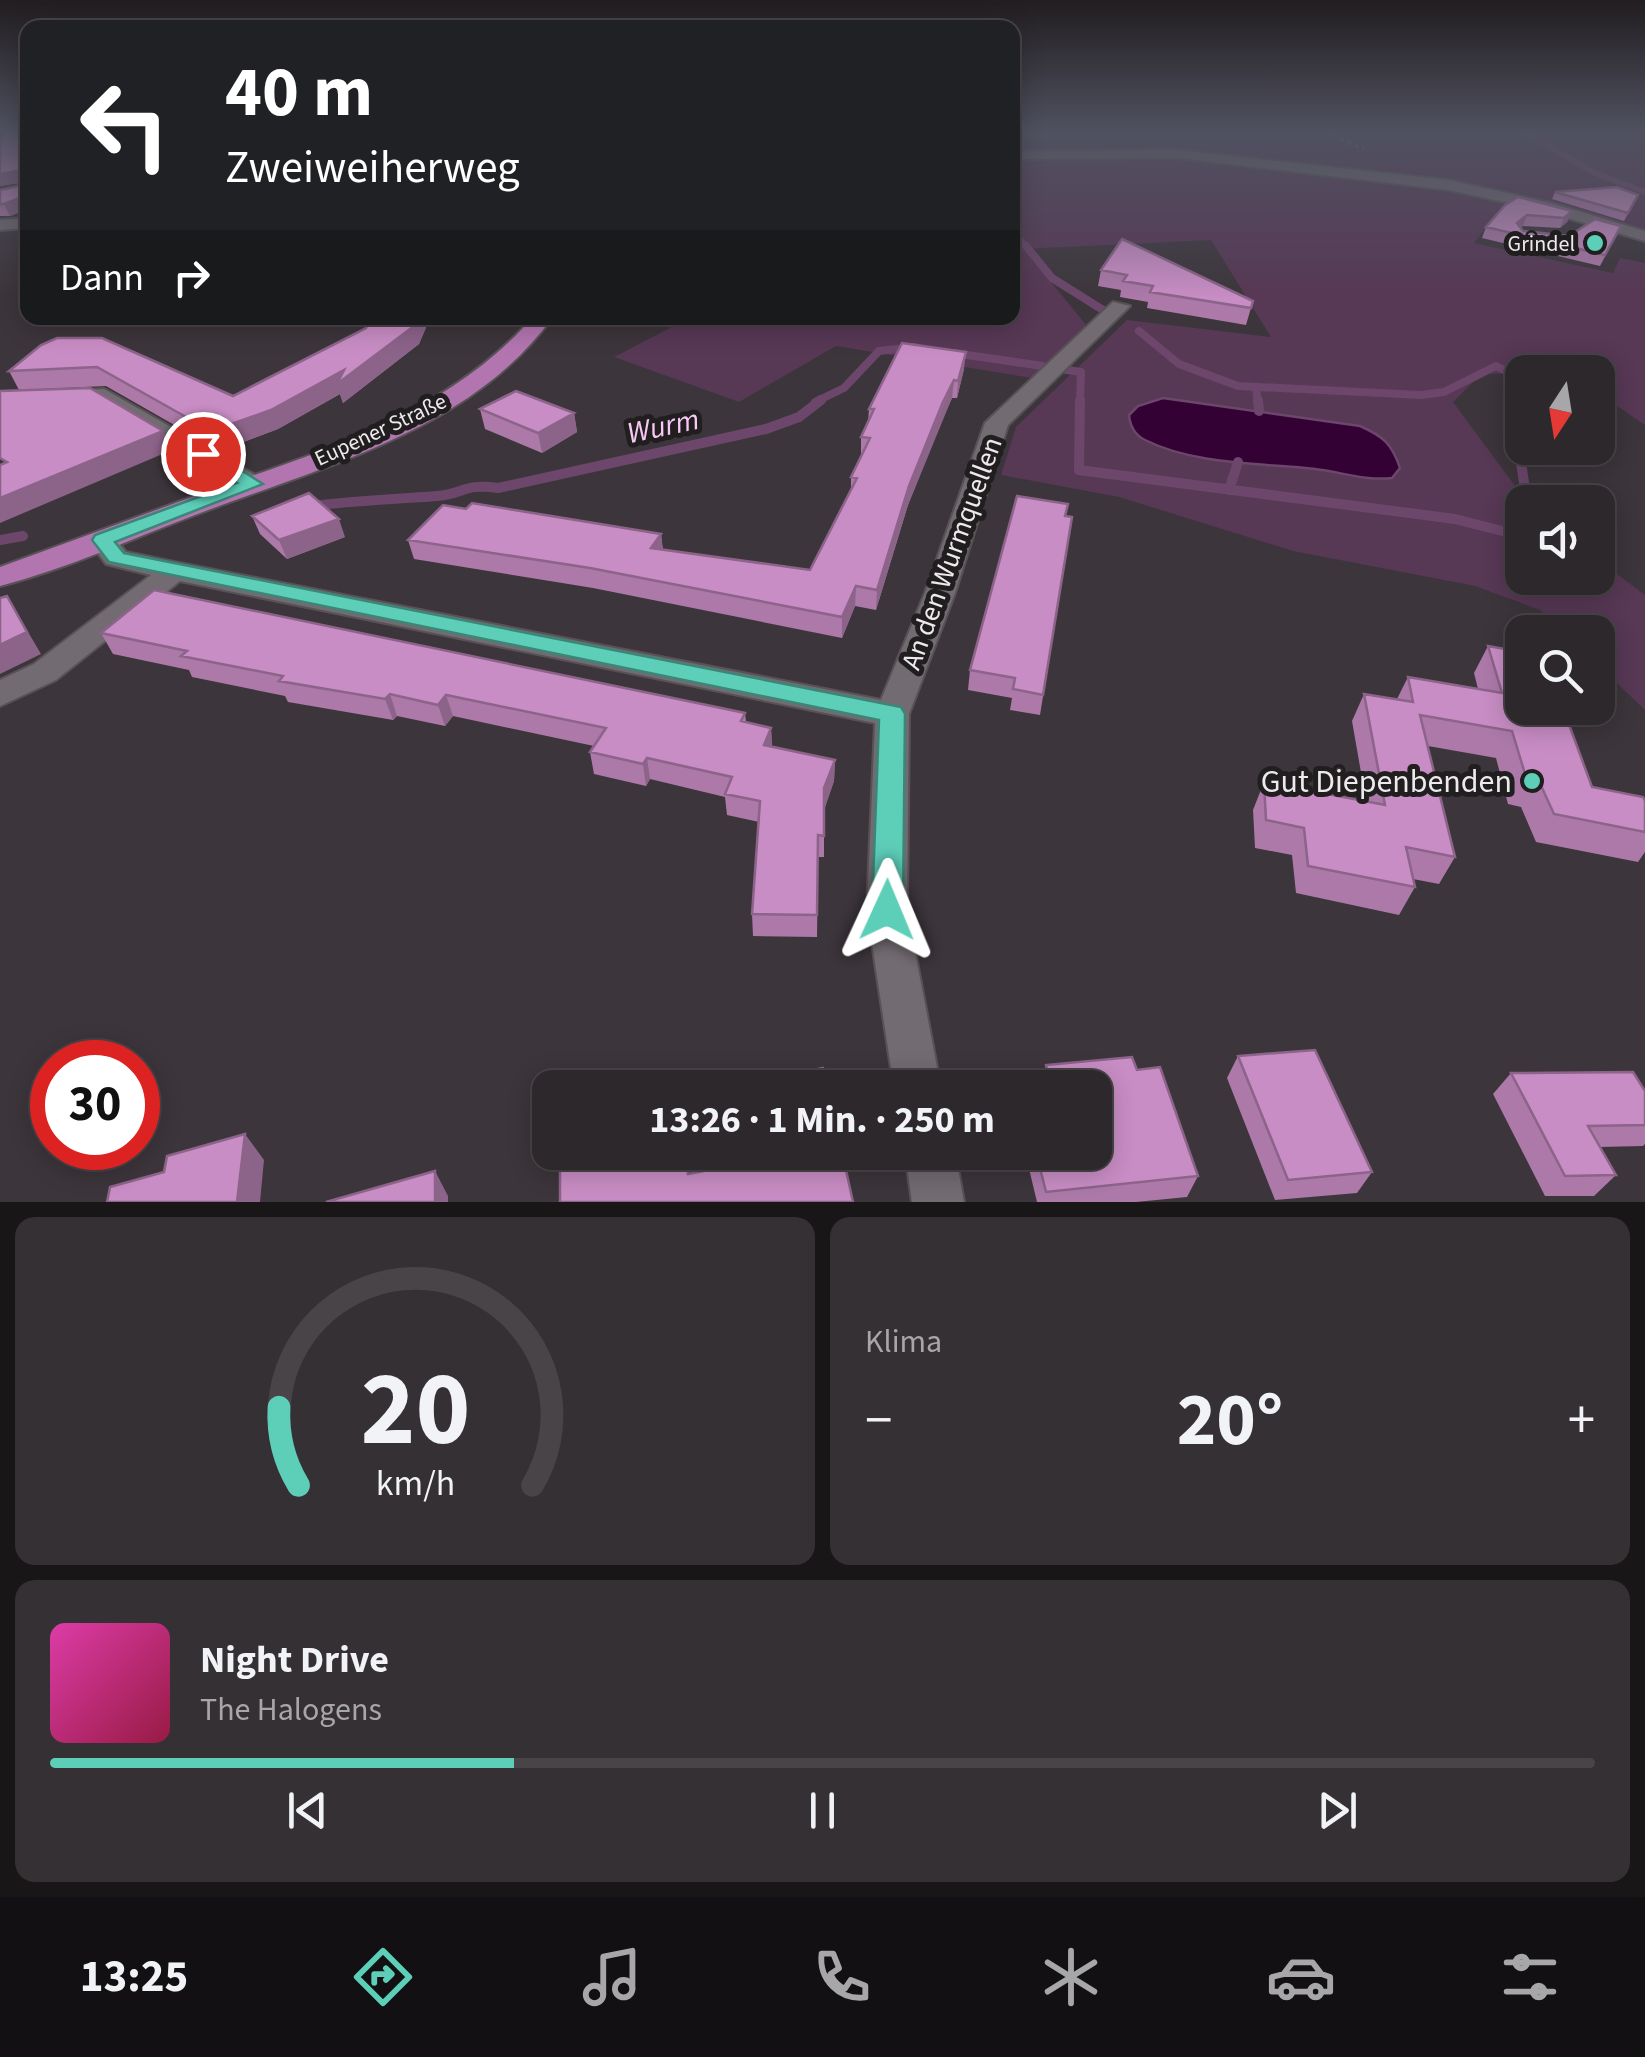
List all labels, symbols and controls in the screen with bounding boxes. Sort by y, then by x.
text: 40 m [225,43,373,143]
icon: left [60,60,190,190]
text: Zweiweiherweg [225,136,520,200]
place label: Grindel [1508,228,1575,260]
marker: Grindel [1584,232,1606,254]
icon: right [164,250,219,305]
text: Dann [60,251,144,305]
north arrow [1505,355,1615,465]
map controls [1505,355,1615,725]
street label: Eupener Straße [309,385,452,474]
water label: Wurm [623,398,703,455]
pin [161,412,246,497]
icon: arrive [176,427,231,482]
street label: An den Wurmquellen [891,431,1013,675]
button: sound [1505,485,1615,595]
button: search [1505,615,1615,725]
place label: Gut Diepenbenden [1261,759,1512,805]
marker: Gut Diepenbenden [1521,770,1543,792]
position arrow [835,858,939,962]
speed limit sign: 30 [30,1040,160,1170]
text: 13:26 · 1 Min. · 250 m [649,1093,995,1147]
text: Klima [865,1319,942,1365]
text: 20 [360,1337,470,1485]
text: 20° [1177,1367,1283,1474]
text: − [865,1382,892,1460]
text: + [1568,1382,1595,1460]
text: km/h [375,1458,455,1509]
text: Night Drive [200,1633,389,1687]
text: The Halogens [200,1687,382,1733]
icon: previous [280,1783,335,1838]
icon: pause [795,1783,850,1838]
icon: next [1310,1783,1365,1838]
icon: directions [348,1942,418,2012]
icon: music [577,1942,647,2012]
icon: phone [807,1942,877,2012]
icon: climate [1036,1942,1106,2012]
icon: car [1266,1942,1336,2012]
icon: filters [1495,1942,1565,2012]
text: 13:25 [80,1945,188,2009]

